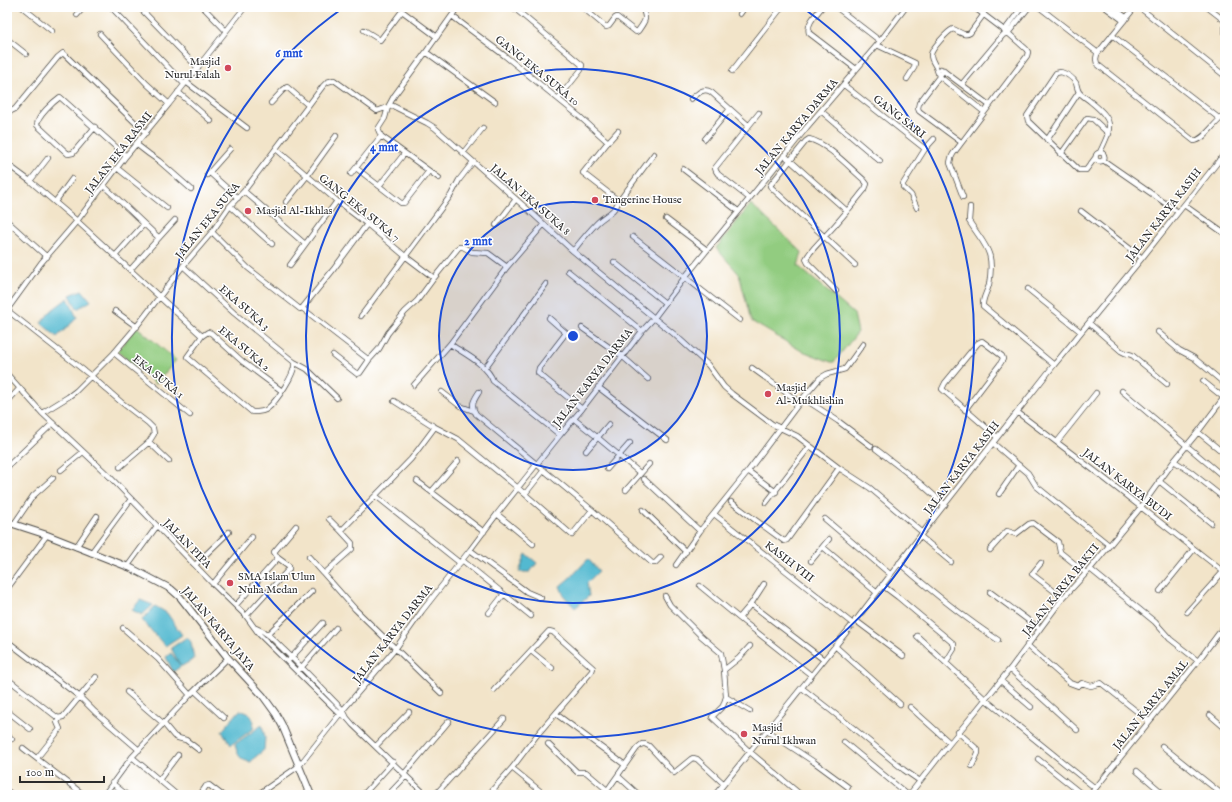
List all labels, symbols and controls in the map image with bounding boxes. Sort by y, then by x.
street label: GANG EKA SUKA 10 [492,33,582,109]
text: 6 mnt [275,46,304,61]
place label: Masjid Nurul Falah [165,55,220,82]
marker: Masjid Nurul Falah [223,63,233,73]
street label: JALAN KARYA DARMA [751,75,842,180]
street label: GANG SARI [870,92,928,142]
street label: JALAN EKA RASMI [81,109,156,199]
text: 4 mnt [370,140,399,155]
street label: JALAN EKA SUKA 8 [486,160,573,239]
street label: JALAN KARYA KASIH [1122,165,1205,266]
street label: GANG EKA SUKA 7 [316,171,402,245]
street label: JALAN EKA SUKA [172,179,244,264]
place label: Tangerine House [603,193,682,207]
marker: Tangerine House [590,195,600,205]
place label: Masjid Al-Ikhlas [256,204,333,218]
marker: Masjid Al-Ikhlas [243,206,253,216]
text: 2 mnt [464,234,493,249]
street label: EKA SUKA 3 [216,282,272,334]
street label: EKA SUKA 2 [215,323,273,375]
street label: JALAN KARYA DARMA [549,325,636,432]
centre of rings [566,329,580,343]
street label: EKA SUKA 1 [129,352,187,402]
place label: Masjid Al-Mukhlishin [775,381,844,408]
marker: Masjid Al-Mukhlishin [763,389,773,399]
street label: JALAN KARYA KASIH [920,418,1003,519]
street label: JALAN KARYA BUDI [1078,445,1175,524]
street label: JALAN PIPA [159,515,214,572]
street label: KASIH VIII [761,538,817,586]
street label: JALAN KARYA BAKTI [1018,541,1103,641]
place label: SMA Islam Ulun Nuha Medan [238,570,315,597]
marker: SMA Islam Ulun Nuha Medan [225,578,235,588]
street label: JALAN KARYA DARMA [349,581,436,688]
street label: JALAN KARYA JAYA [177,582,258,674]
street label: JALAN KARYA AMAL [1109,657,1192,755]
place label: Masjid Nurul Ikhwan [752,721,816,748]
marker: Masjid Nurul Ikhwan [739,729,749,739]
scale bar [20,758,104,784]
text: 100 m [26,765,54,780]

